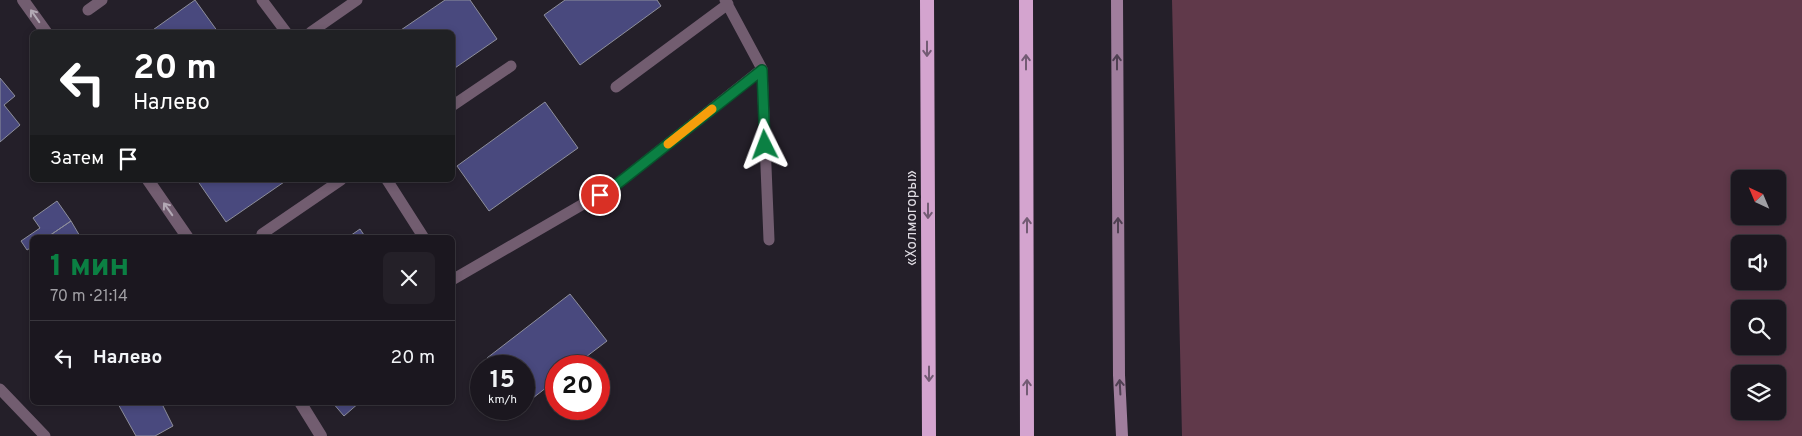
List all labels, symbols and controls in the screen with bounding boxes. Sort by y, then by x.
one-way arrow [30,9,40,23]
one-way arrow [922,40,932,56]
text: 20 m [133,47,217,91]
icon: left [50,50,115,115]
one-way arrow [1021,55,1031,71]
one-way arrow [1112,55,1122,71]
text: Налево [133,90,210,117]
position arrow [738,118,790,170]
icon: arrive [114,145,142,173]
text: Затем [50,147,104,171]
street label: «Холмогоры» [903,170,922,266]
north arrow [1731,170,1786,225]
map controls [1731,170,1786,420]
pin [579,174,621,216]
icon: arrive [586,181,614,209]
one-way arrow [163,202,173,216]
one-way arrow [923,202,933,219]
one-way arrow [1022,217,1032,234]
one-way arrow [1113,217,1123,234]
button: sound [1731,235,1786,290]
text: 1 мин [50,249,129,286]
button: close [383,252,435,304]
text: 70 m · 21:14 [50,287,128,307]
button: search [1731,300,1786,355]
icon: left [50,344,78,372]
text: Налево [93,346,162,370]
text: 20 m [391,346,435,370]
speed limit sign: 20 [545,355,610,420]
text: 15 [490,365,515,397]
one-way arrow [924,365,934,381]
button: layers [1731,365,1786,420]
one-way arrow [1022,380,1032,396]
one-way arrow [1115,380,1124,396]
text: km/h [488,392,517,408]

